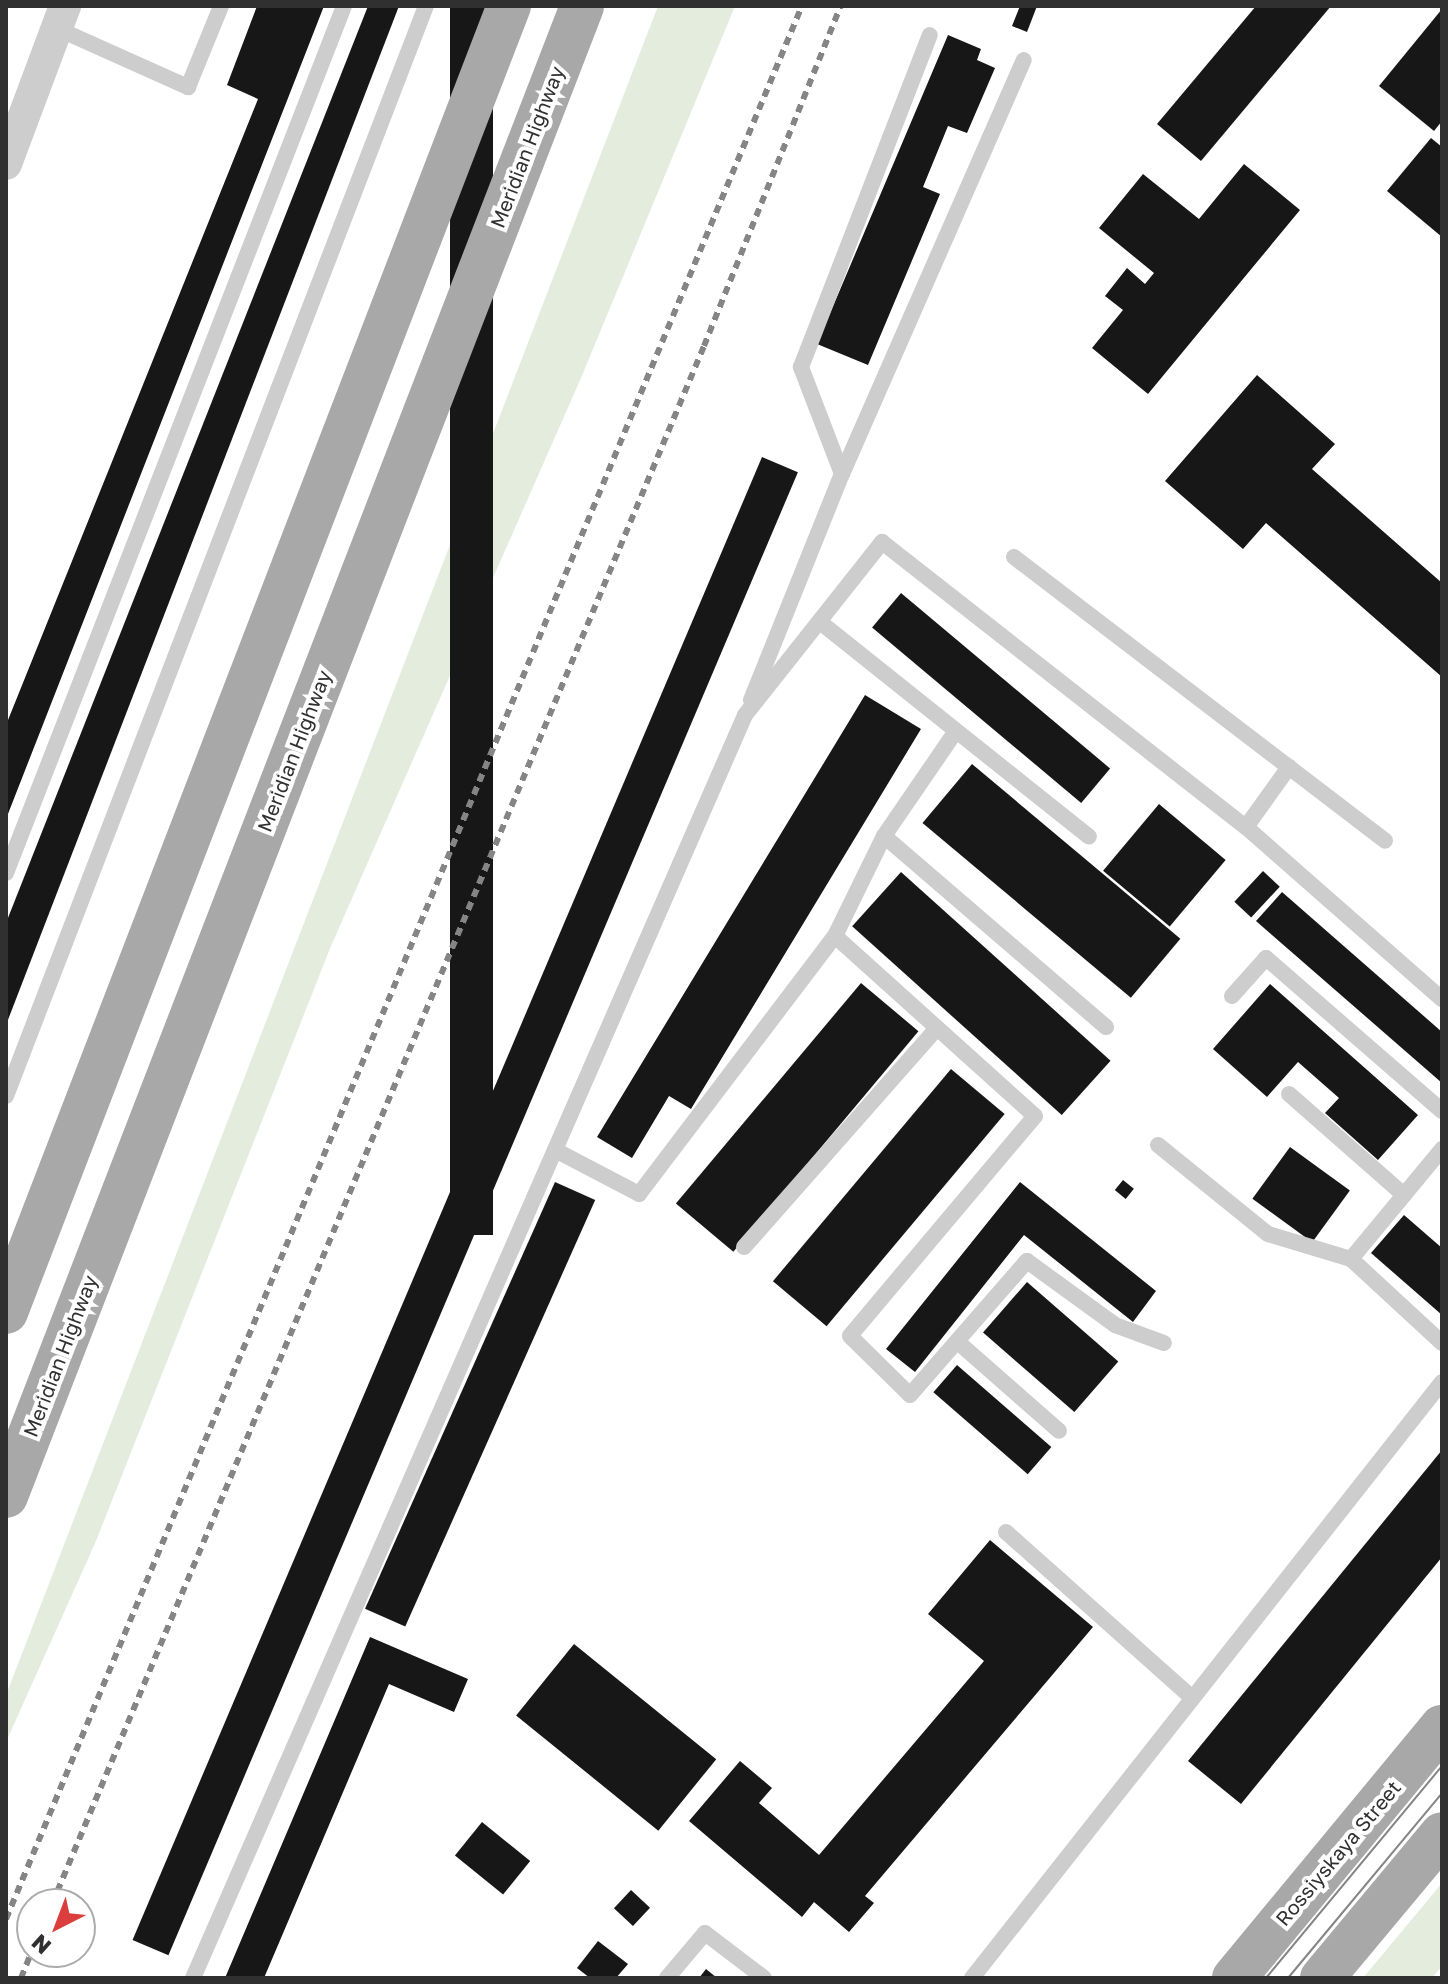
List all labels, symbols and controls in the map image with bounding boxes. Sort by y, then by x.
street label: Meridian Highway [485,63,569,231]
street label: Meridian Highway [252,667,336,835]
street label: Meridian Highway [18,1272,102,1440]
street label: Rossiyskaya Street [1270,1776,1406,1930]
north arrow [16,1888,96,1968]
text: N [26,1929,56,1960]

